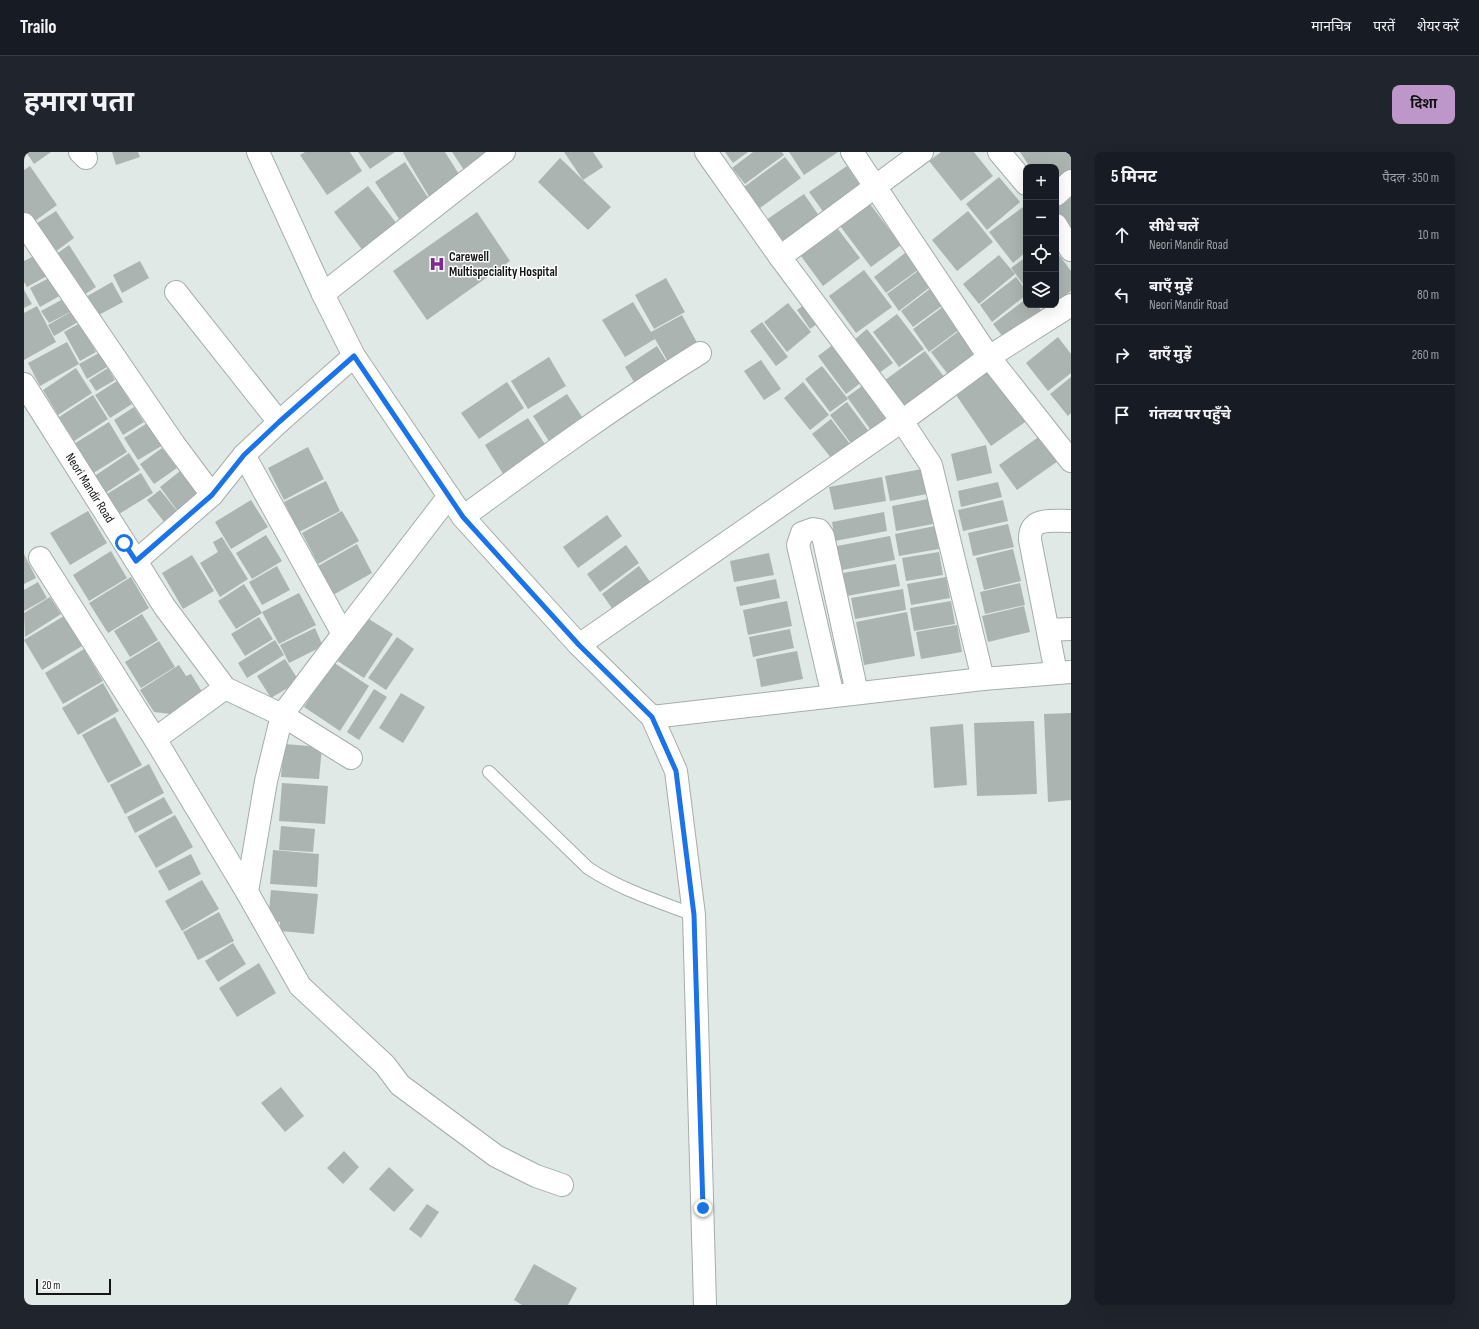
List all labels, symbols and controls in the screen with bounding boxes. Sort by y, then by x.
text: Trailo [20,16,57,39]
text: मानचित्र [1311,18,1351,35]
text: परतें [1373,18,1395,35]
text: शेयर करें [1417,18,1459,35]
button: दिशा [1392,85,1455,124]
text: हमारा पता [24,86,134,119]
map controls [1023,164,1059,308]
button: + [1023,164,1059,200]
text: 5 मिनट [1111,167,1157,187]
text: पैदल · 350 m [1382,170,1439,186]
button: − [1023,200,1059,236]
text: सीधे चलें [1149,217,1199,236]
icon: ahead [1111,224,1133,246]
text: 10 m [1418,227,1439,243]
button: locate [1023,236,1059,272]
text: Neori Mandir Road [1149,237,1228,253]
place label: Carewell Multispeciality Hospital [449,249,558,280]
hospital icon: Carewell Multispeciality Hospital [428,255,446,273]
button: layers [1023,272,1059,308]
text: बाएँ मुड़ें [1149,277,1192,296]
icon: left [1111,284,1133,306]
text: 80 m [1417,287,1439,303]
text: Neori Mandir Road [1149,297,1228,313]
icon: right [1111,344,1133,366]
text: दाएँ मुड़ें [1149,345,1192,364]
text: 260 m [1412,347,1439,363]
icon: arrive [1111,404,1133,426]
text: गंतव्य पर पहुँचे [1149,405,1231,424]
street label: Neori Mandir Road [62,450,118,526]
route start [115,534,133,552]
route end [694,1199,712,1217]
scale bar [36,1277,111,1296]
text: 20 m [42,1279,60,1292]

